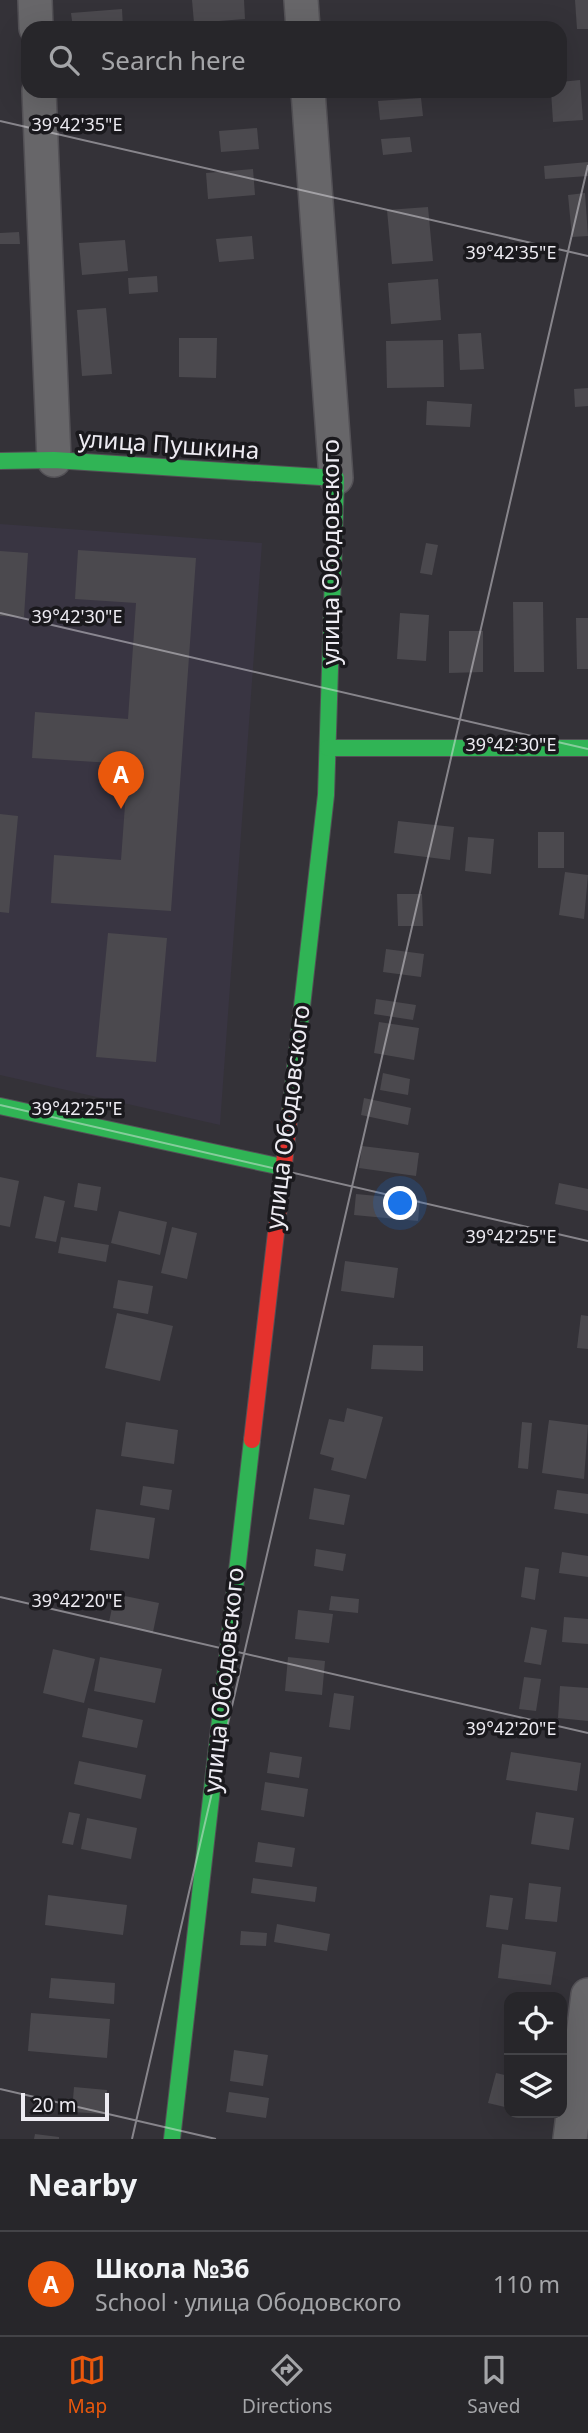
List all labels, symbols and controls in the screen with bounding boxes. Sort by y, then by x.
search box [21,21,567,98]
icon: search [45,41,83,79]
text: Search here [101,42,246,78]
text: 39°42'35"E [32,112,122,136]
text: 39°42'35"E [466,240,556,264]
street label: улица Пушкина [78,421,261,466]
street label: улица Ободовского [313,439,346,665]
text: 39°42'30"E [32,604,122,628]
text: 39°42'30"E [466,732,556,756]
pin: A [98,751,144,809]
street label: улица Ободовского [256,1003,317,1231]
text: 39°42'25"E [32,1096,122,1120]
your location [383,1186,417,1220]
text: 39°42'25"E [466,1224,556,1248]
street label: улица Ободовского [194,1566,251,1794]
text: 39°42'20"E [32,1588,122,1612]
text: 39°42'20"E [466,1716,556,1740]
map controls [504,1992,567,2118]
button: locate [504,1992,567,2055]
button: layers [504,2055,567,2118]
scale bar [21,2090,108,2122]
text: 20 m [32,2092,76,2118]
text: Nearby [28,2164,137,2205]
text: Школа №36 [95,2250,249,2286]
text: A [43,2268,59,2300]
text: 110 m [493,2268,560,2300]
text: School · улица Ободовского [95,2286,401,2318]
tab: Map [68,2351,107,2419]
tab: Directions [242,2351,332,2419]
tab: Saved [467,2351,520,2419]

